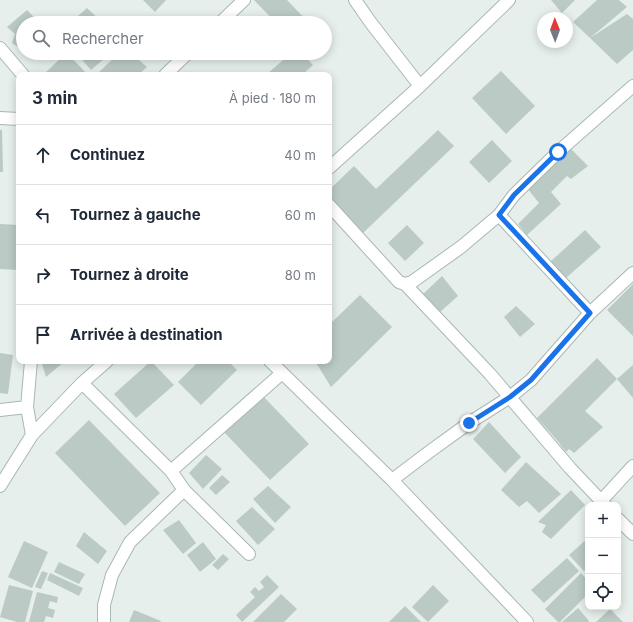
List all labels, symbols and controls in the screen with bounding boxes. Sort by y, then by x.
north arrow [537,12,573,48]
search box [16,16,332,60]
icon: search [30,27,52,49]
text: Rechercher [62,29,144,48]
text: 3 min [32,88,78,108]
text: À pied · 180 m [229,90,316,106]
route start [549,143,567,161]
icon: ahead [32,144,54,166]
text: Continuez [70,145,145,164]
text: 40 m [284,147,316,163]
icon: left [32,204,54,226]
text: Tournez à gauche [70,205,201,224]
text: 60 m [285,207,316,223]
icon: right [32,264,54,286]
text: Tournez à droite [70,265,189,284]
text: 80 m [285,267,316,283]
icon: arrive [32,324,54,346]
text: Arrivée à destination [70,325,223,344]
route end [460,414,478,432]
map controls [585,502,621,610]
button: + [585,502,621,538]
button: − [585,538,621,574]
button: locate [585,574,621,610]

